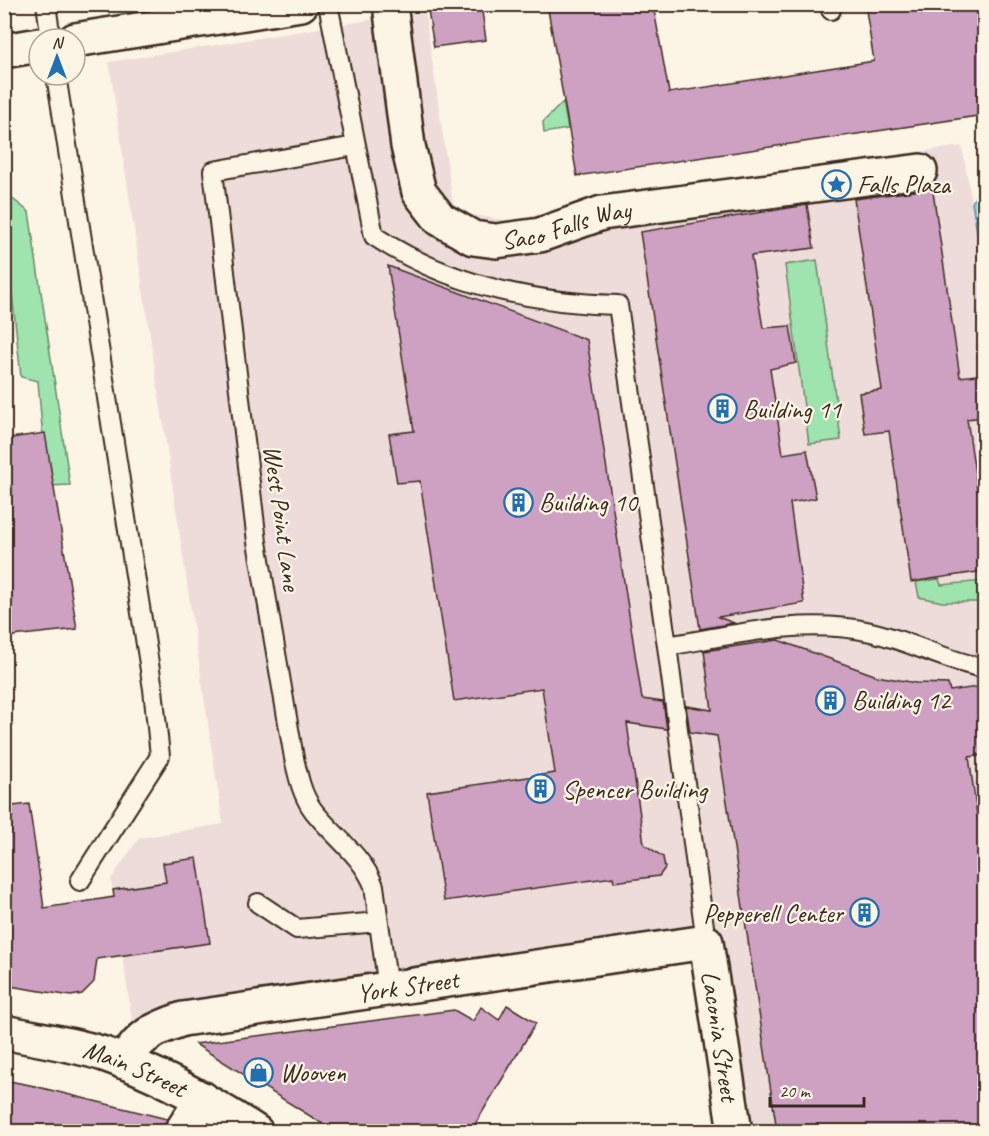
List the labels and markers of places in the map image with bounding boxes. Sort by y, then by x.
place icon: Falls Plaza [820,168,852,200]
place label: Falls Plaza [857,168,952,201]
building icon: Building 11 [706,393,738,425]
place label: Building 11 [743,393,842,426]
building icon: Building 10 [502,486,534,518]
place label: Building 10 [539,486,639,519]
building icon: Building 12 [815,684,847,716]
place label: Building 12 [852,684,952,717]
building icon: Spencer Building [525,773,557,805]
place label: Spencer Building [562,773,709,806]
place label: Pepperell Center [703,897,845,930]
building icon: Pepperell Center [848,897,880,929]
shop icon: Wooven [243,1056,275,1088]
place label: Wooven [280,1056,346,1089]

